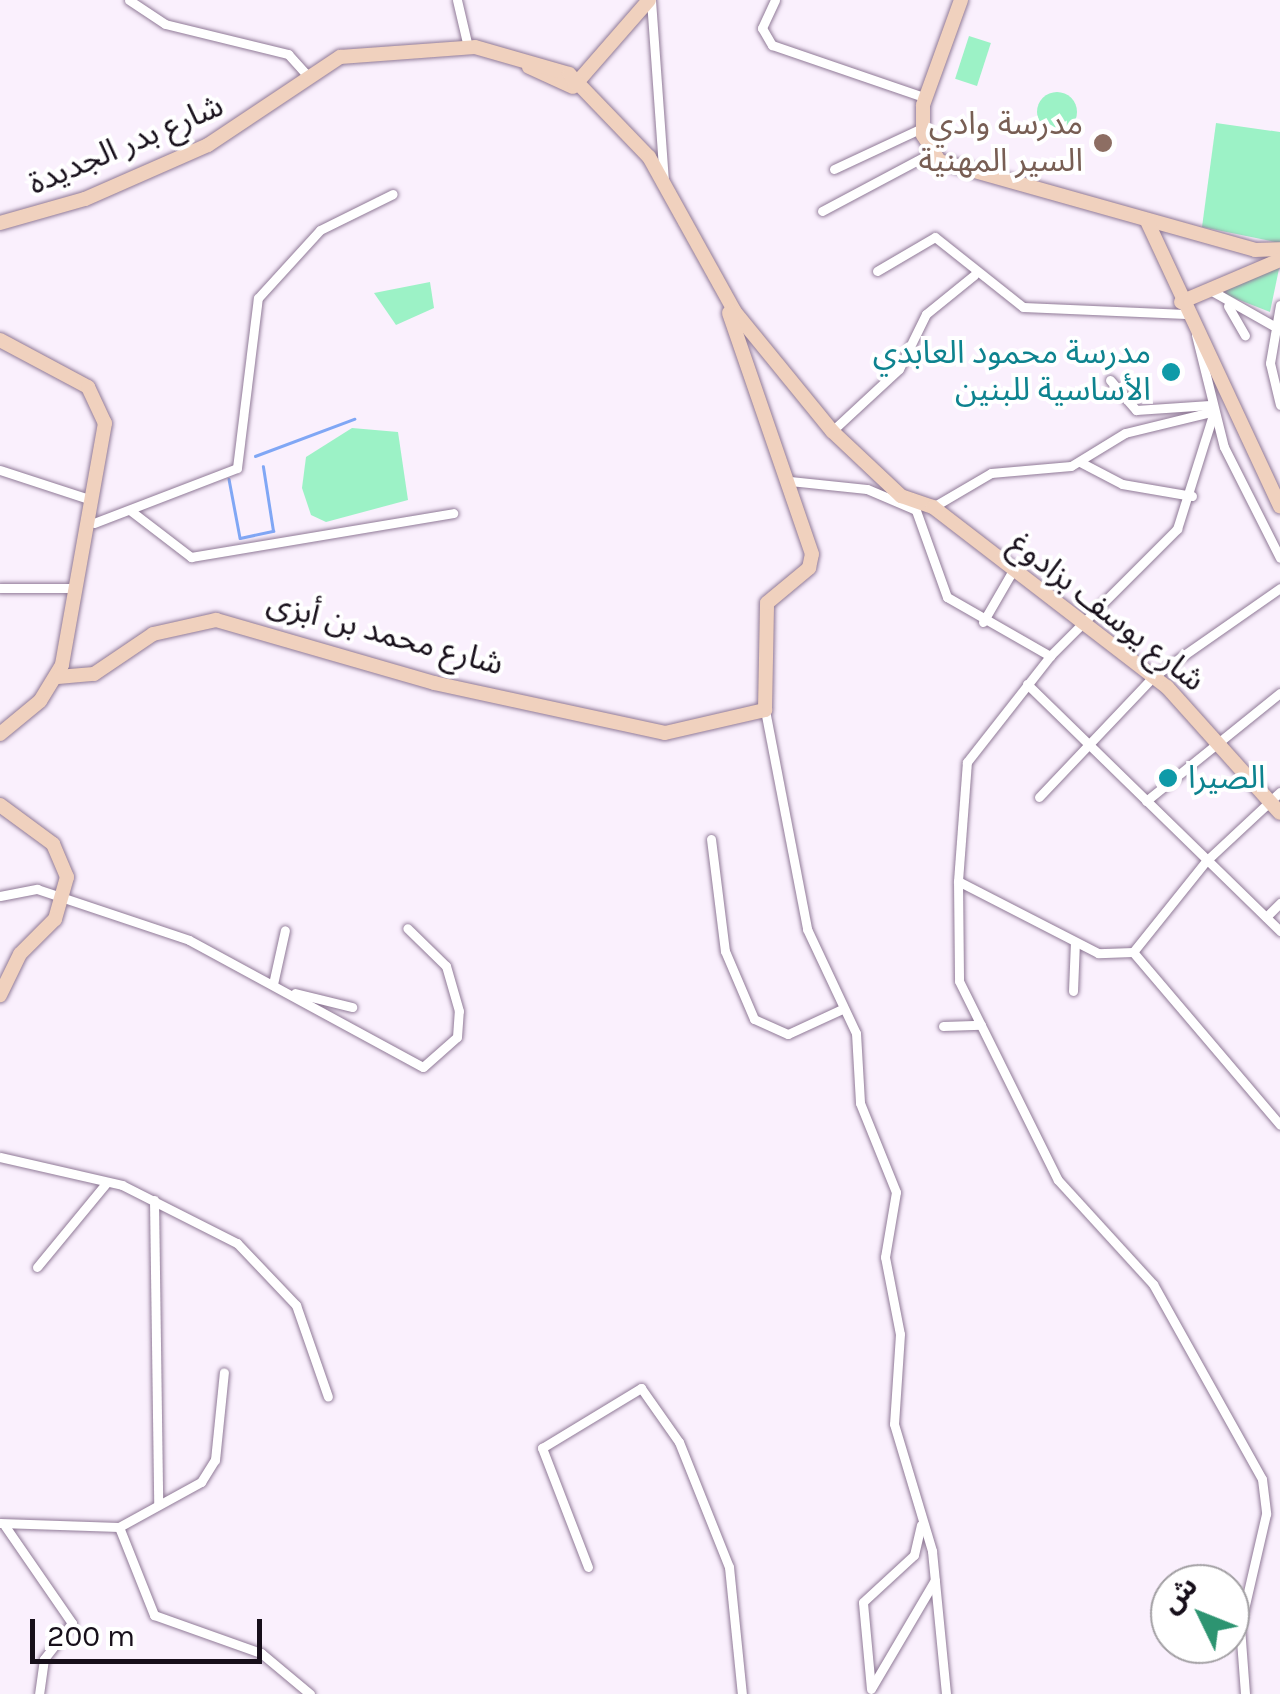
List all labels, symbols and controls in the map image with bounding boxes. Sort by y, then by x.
street label: شارع بدر الجديدة [23,87,229,203]
place label: مدرسة وادي السير المهنية [919,106,1083,181]
marker: مدرسة وادي السير المهنية [1092,132,1114,154]
place label: مدرسة محمود العابدي الأساسية للبنين [873,335,1151,410]
marker: مدرسة محمود العابدي الأساسية للبنين [1160,361,1182,383]
street label: شارع يوسف بزادوغ [1002,524,1212,700]
street label: شارع محمد بن أبزى [263,584,507,684]
place label: الصيرا [1188,759,1266,797]
marker: الصيرا [1157,767,1179,789]
north arrow [1150,1564,1250,1664]
text: ش [1154,1569,1204,1620]
scale bar [35,1599,268,1661]
text: 200 m [47,1618,135,1654]

